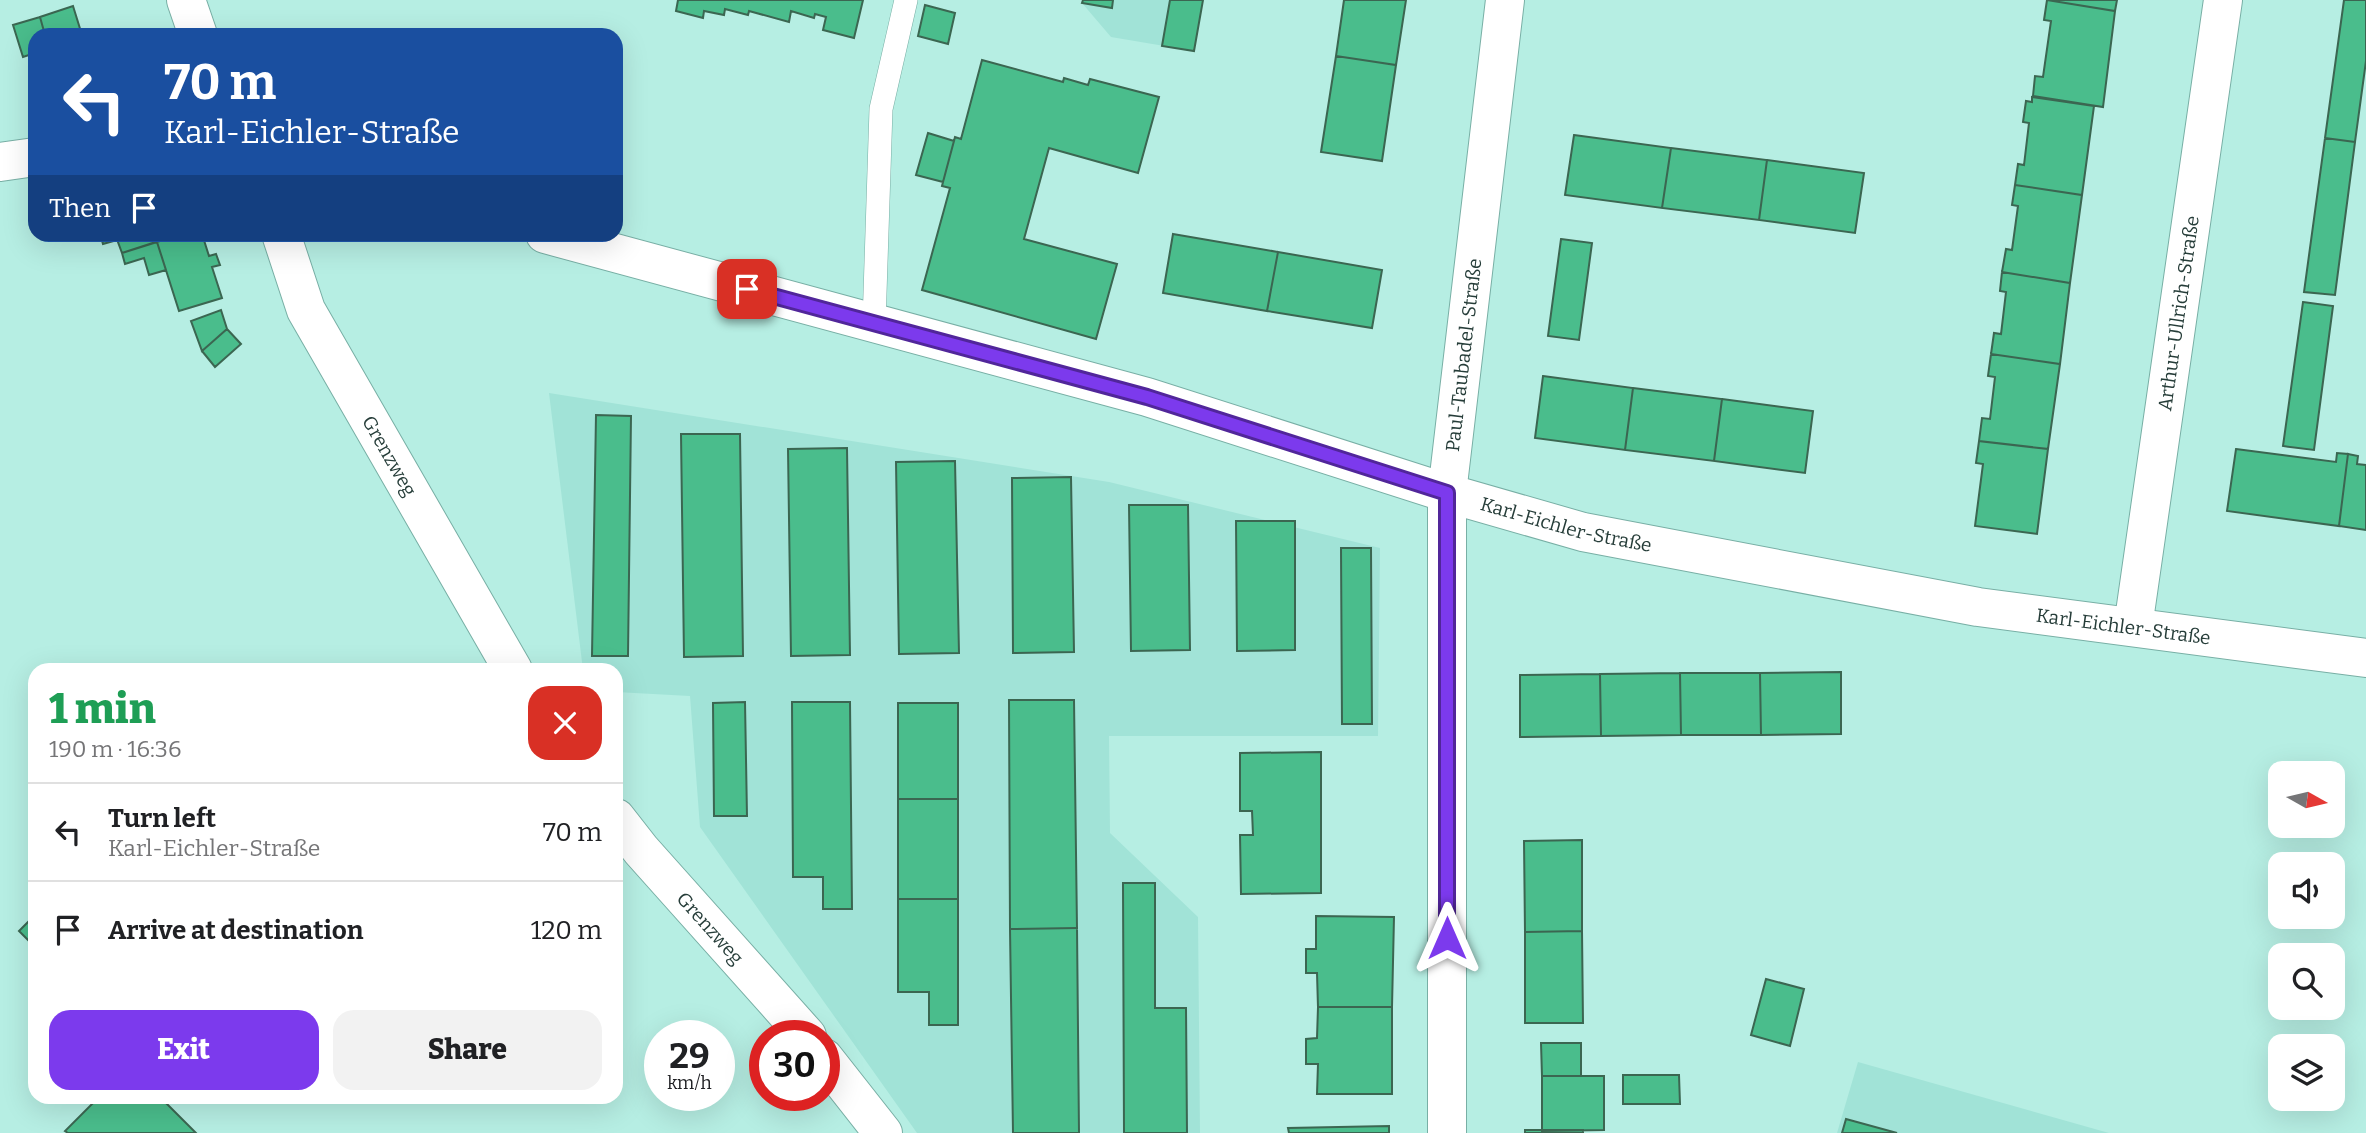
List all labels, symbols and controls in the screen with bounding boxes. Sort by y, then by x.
text: 70 m [164,53,276,112]
icon: left [49,56,140,147]
text: Karl-Eichler-Straße [164,113,459,151]
icon: arrive [125,189,163,227]
text: Then [49,193,111,224]
street label: Arthur-Ullrich-Straße [2153,214,2203,412]
street label: Paul-Taubadel-Straße [1440,257,1486,453]
pin [717,259,777,319]
icon: arrive [728,270,766,308]
street label: Grenzweg [358,411,422,500]
street label: Karl-Eichler-Straße [1478,492,1654,556]
street label: Karl-Eichler-Straße [2035,603,2212,649]
text: 1 min [49,684,156,734]
button: close [528,686,602,760]
text: 190 m · 16:36 [49,735,181,763]
north arrow [2268,761,2345,838]
map controls [2268,761,2345,1111]
text: Turn left [108,803,216,834]
icon: left [49,813,87,851]
text: 70 m [543,817,602,848]
text: Karl-Eichler-Straße [108,834,320,862]
button: sound [2268,852,2345,929]
street label: Grenzweg [672,887,749,969]
position arrow [1410,901,1484,975]
icon: arrive [49,911,87,949]
text: Arrive at destination [108,915,363,946]
text: 120 m [531,915,602,946]
button: search [2268,943,2345,1020]
button: Exit [49,1010,319,1090]
button: Share [333,1010,602,1090]
speed limit sign: 30 [749,1020,840,1111]
button: layers [2268,1034,2345,1111]
text: 29 [669,1035,710,1077]
text: km/h [667,1072,712,1094]

